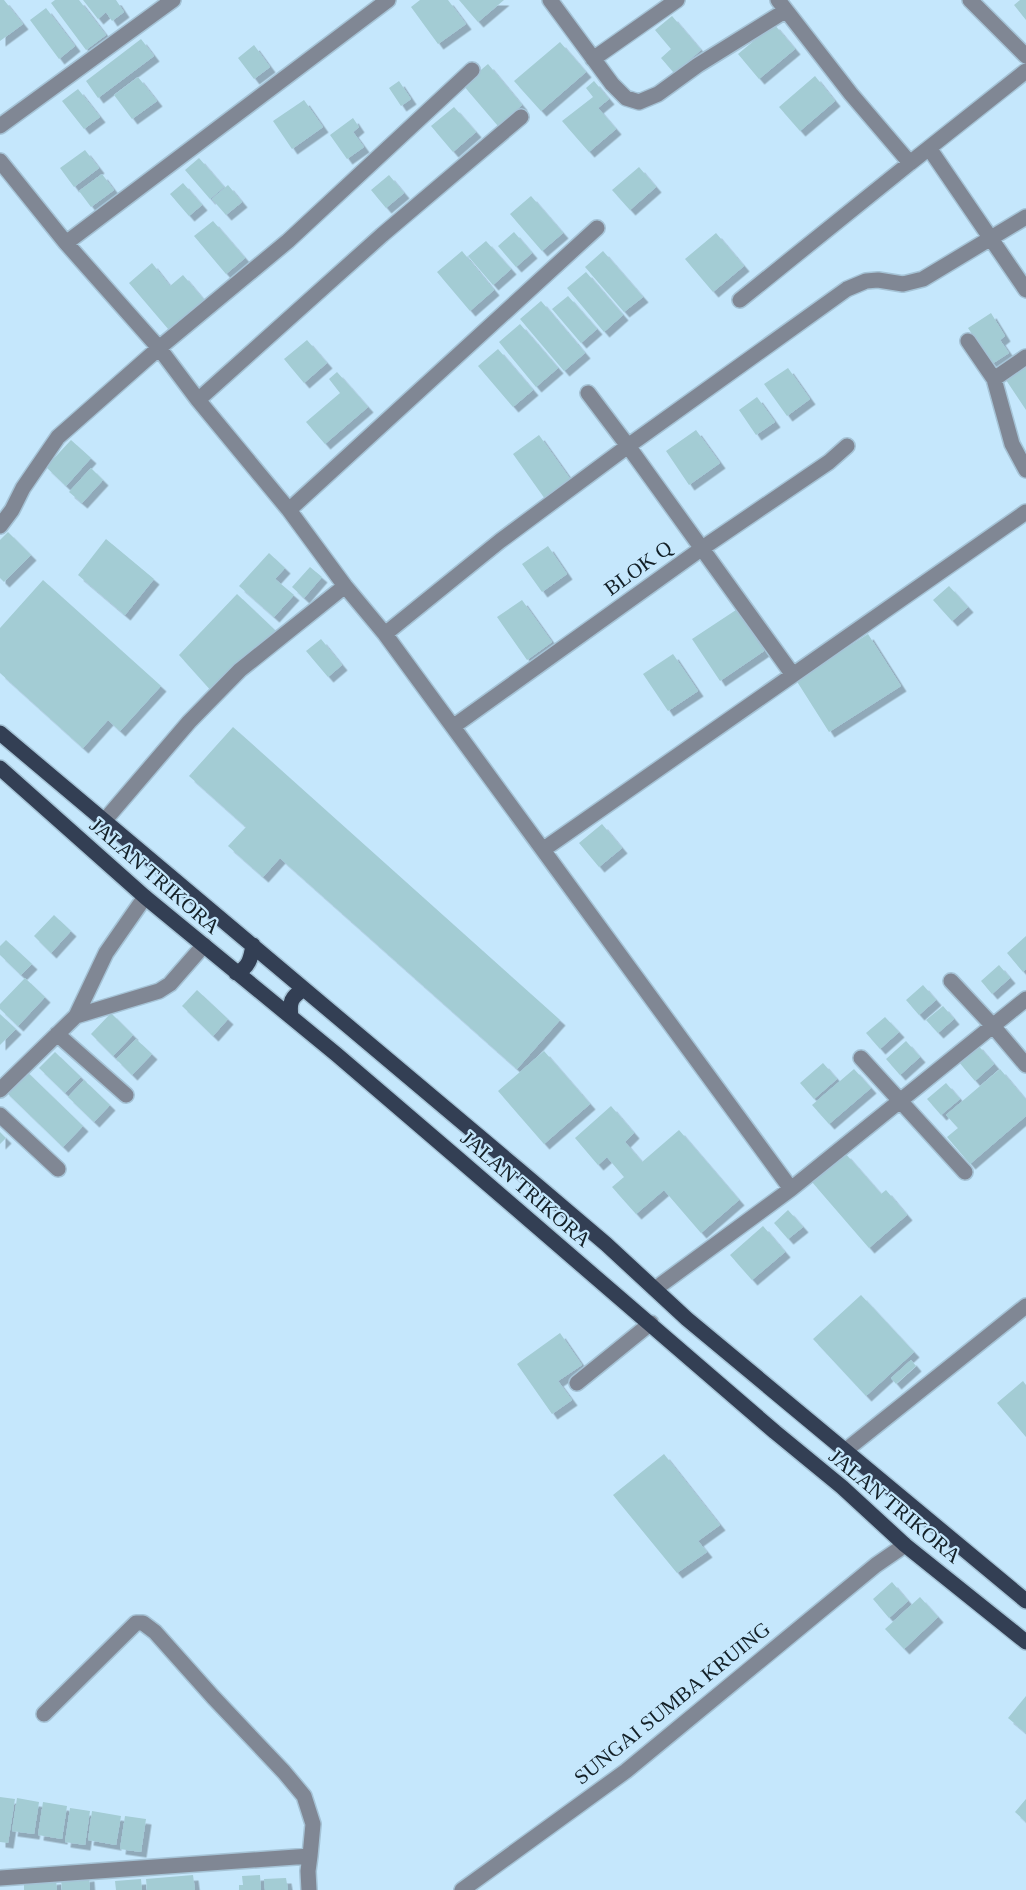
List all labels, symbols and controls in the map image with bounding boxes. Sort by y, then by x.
street label: BLOK Q [600,535,676,601]
street label: JALAN TRIKORA [85,813,226,940]
street label: JALAN TRIKORA [456,1126,597,1253]
street label: JALAN TRIKORA [824,1444,966,1569]
street label: SUNGAI SUMBA KRUING [569,1617,775,1789]

